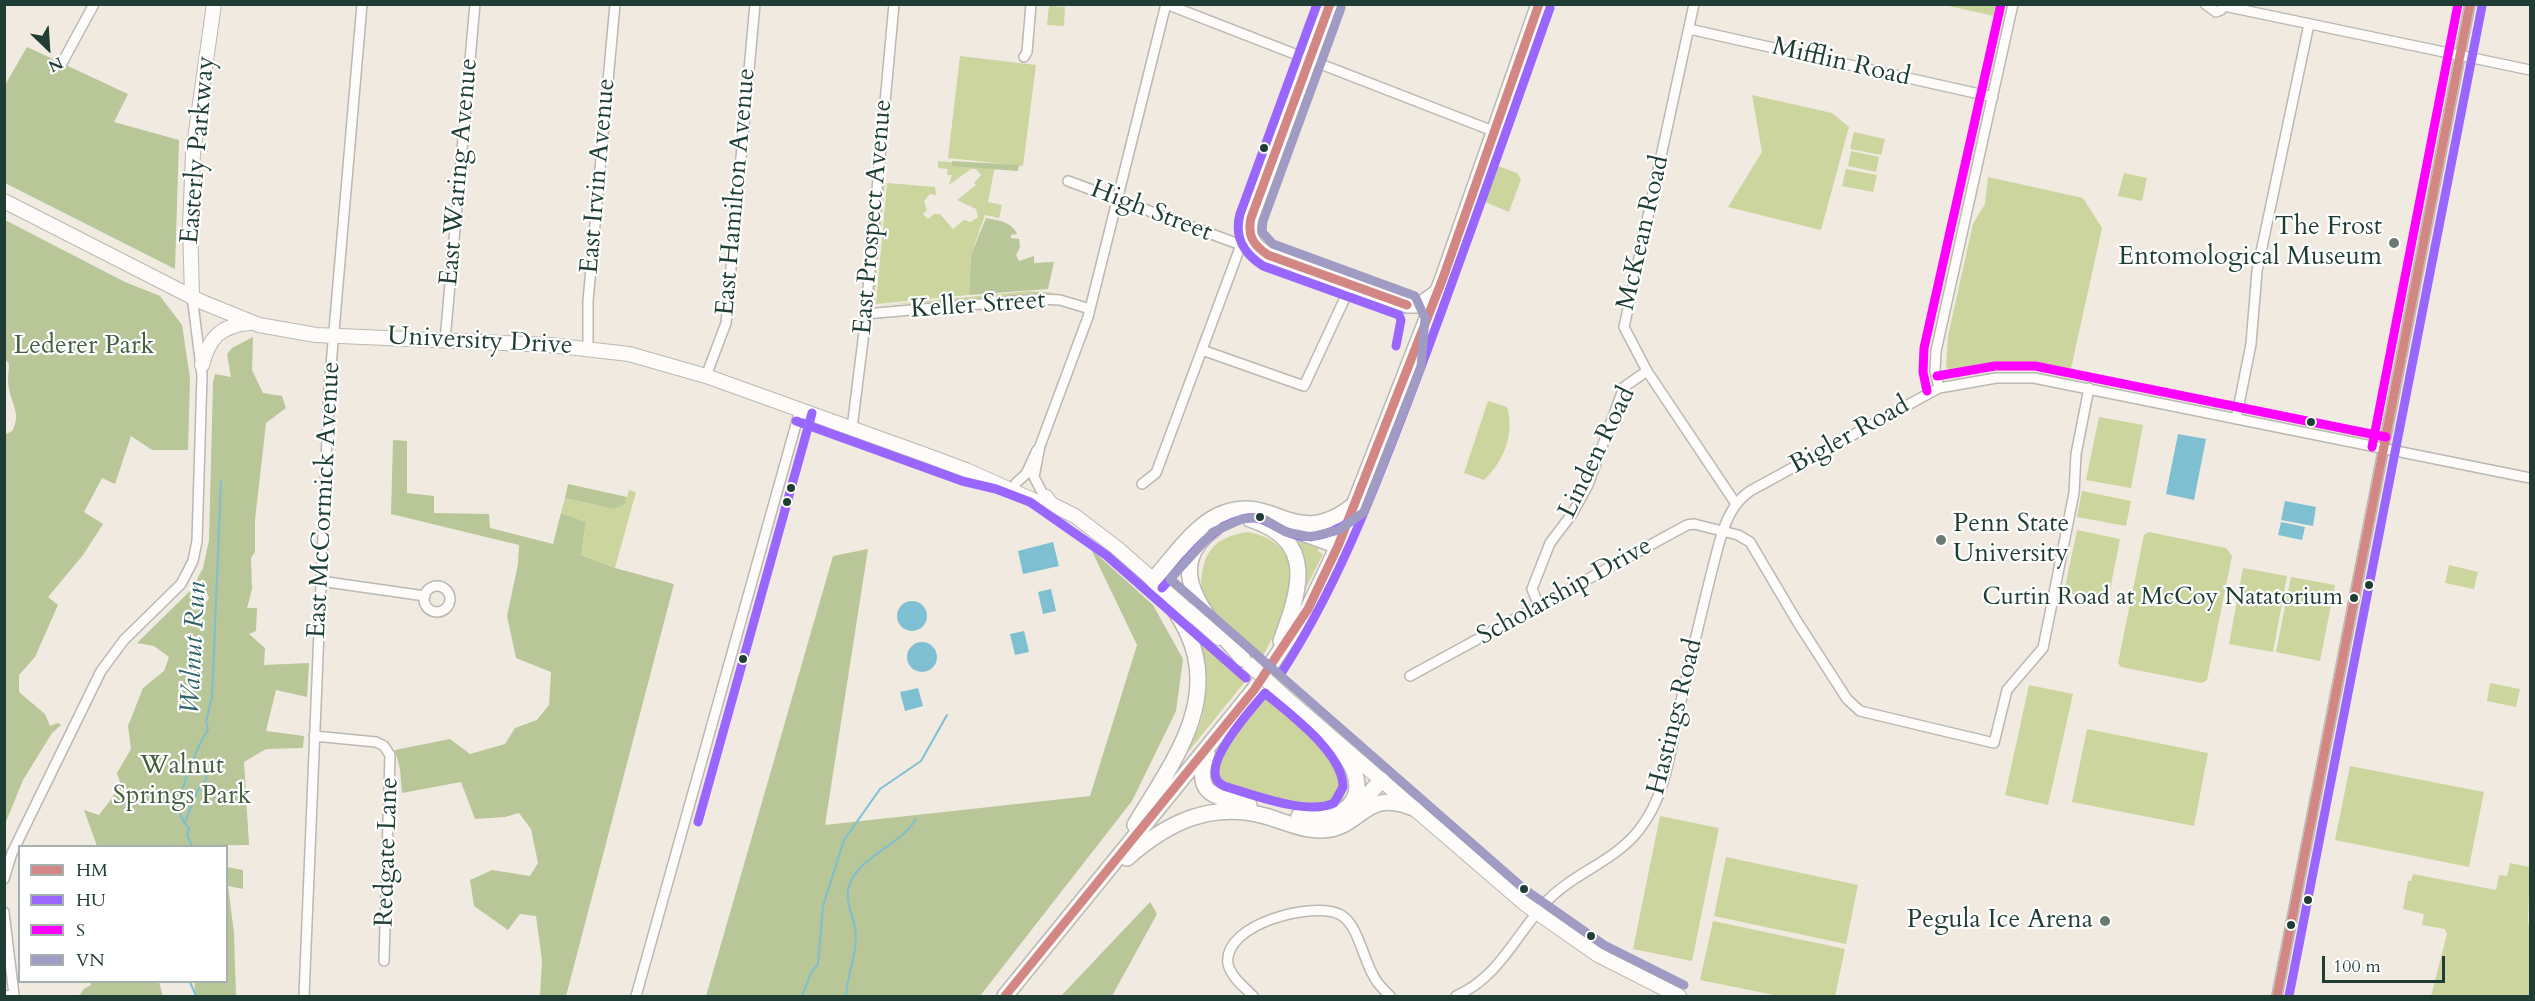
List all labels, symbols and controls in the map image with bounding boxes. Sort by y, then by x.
north arrow [18,18,78,78]
street label: Mifflin Road [1769,32,1913,94]
text: N [45,51,67,77]
street label: Easterly Parkway [175,55,223,245]
street label: East Waring Avenue [434,57,486,287]
street label: East Hamilton Avenue [711,67,763,317]
street label: East Irvin Avenue [575,77,623,275]
street label: East Prospect Avenue [848,98,900,336]
unlabelled marker [1258,142,1270,154]
street label: McKean Road [1611,153,1677,313]
street label: High Street [1086,175,1216,249]
place label: The Frost Entomological Museum [2118,212,2382,274]
marker: The Frost Entomological Museum [2387,236,2401,250]
street label: Keller Street [909,286,1047,326]
street label: University Drive [387,322,573,362]
park label: Lederer Park [14,331,154,363]
street label: East McCormick Avenue [302,361,348,639]
street label: Linden Road [1553,382,1643,524]
street label: Bigler Road [1785,390,1915,482]
unlabelled marker [2305,416,2317,428]
unlabelled marker [785,482,797,494]
unlabelled marker [781,496,793,508]
place label: Penn State University [1953,509,2069,570]
unlabelled marker [1254,511,1266,523]
street label: Scholarship Drive [1472,531,1658,653]
marker: Penn State University [1934,533,1948,547]
unlabelled marker [2363,579,2375,591]
water label: Walnut Run [175,581,215,715]
place label: Curtin Road at McCoy Natatorium [1982,584,2343,612]
marker: Curtin Road at McCoy Natatorium [2348,592,2360,604]
street label: Hastings Road [1642,636,1710,798]
unlabelled marker [737,653,749,665]
park label: Walnut Springs Park [113,751,251,812]
street label: Redgate Lane [370,776,406,928]
legend [18,845,228,983]
text: HM [76,858,108,883]
unlabelled marker [1518,883,1530,895]
text: HU [76,888,106,913]
unlabelled marker [2302,894,2314,906]
place label: Pegula Ice Arena [1907,905,2093,937]
marker: Pegula Ice Arena [2098,914,2112,928]
text: S [76,918,85,943]
unlabelled marker [2285,919,2297,931]
unlabelled marker [1585,930,1597,942]
scale bar [2325,944,2448,982]
text: VN [76,948,105,973]
text: 100 m [2333,954,2381,979]

